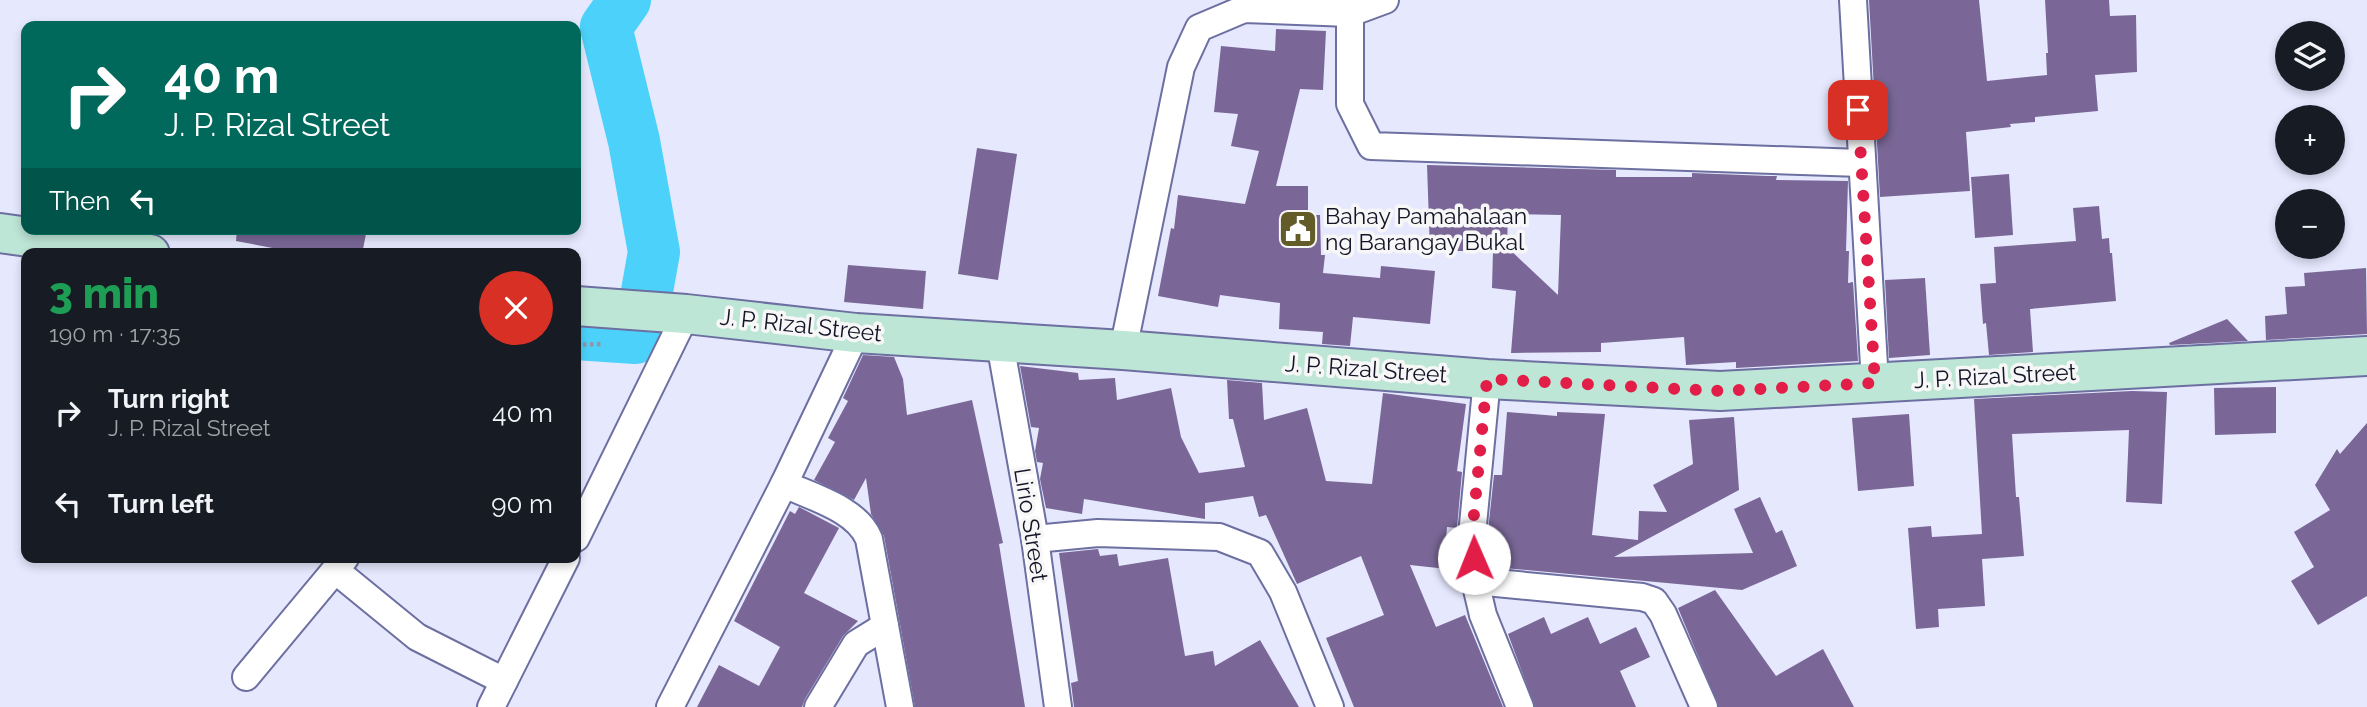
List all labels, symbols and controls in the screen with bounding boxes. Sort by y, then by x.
map controls [2275,21,2345,259]
button: layers [2275,21,2345,91]
text: 40 m [164,47,279,104]
icon: right [49,49,140,140]
pin [1828,80,1888,140]
icon: arrive [1839,91,1877,129]
button: + [2275,105,2345,175]
text: J. P. Rizal Street [164,106,390,143]
icon: left [124,182,162,220]
text: Then [49,186,110,216]
button: − [2275,189,2345,259]
place label: Bahay Pamahalaan ng Barangay Bukal [1325,202,1527,255]
public building icon: Bahay Pamahalaan ng Barangay Bukal [1277,208,1319,250]
text: 3 min [49,269,159,318]
button: close [479,271,553,345]
street label: J. P. Rizal Street [719,303,884,346]
text: 190 m · 17:35 [49,320,181,347]
street label: J. P. Rizal Street [1284,349,1448,388]
street label: J. P. Rizal Street [1913,358,2077,393]
text: Turn right [108,384,229,414]
icon: right [49,394,87,432]
text: 40 m [492,398,553,428]
text: J. P. Rizal Street [108,414,271,441]
street label: Lirio Street [1009,466,1054,584]
icon: left [49,485,87,523]
text: Turn left [108,489,214,519]
text: 90 m [491,489,553,519]
position arrow [1437,521,1511,595]

